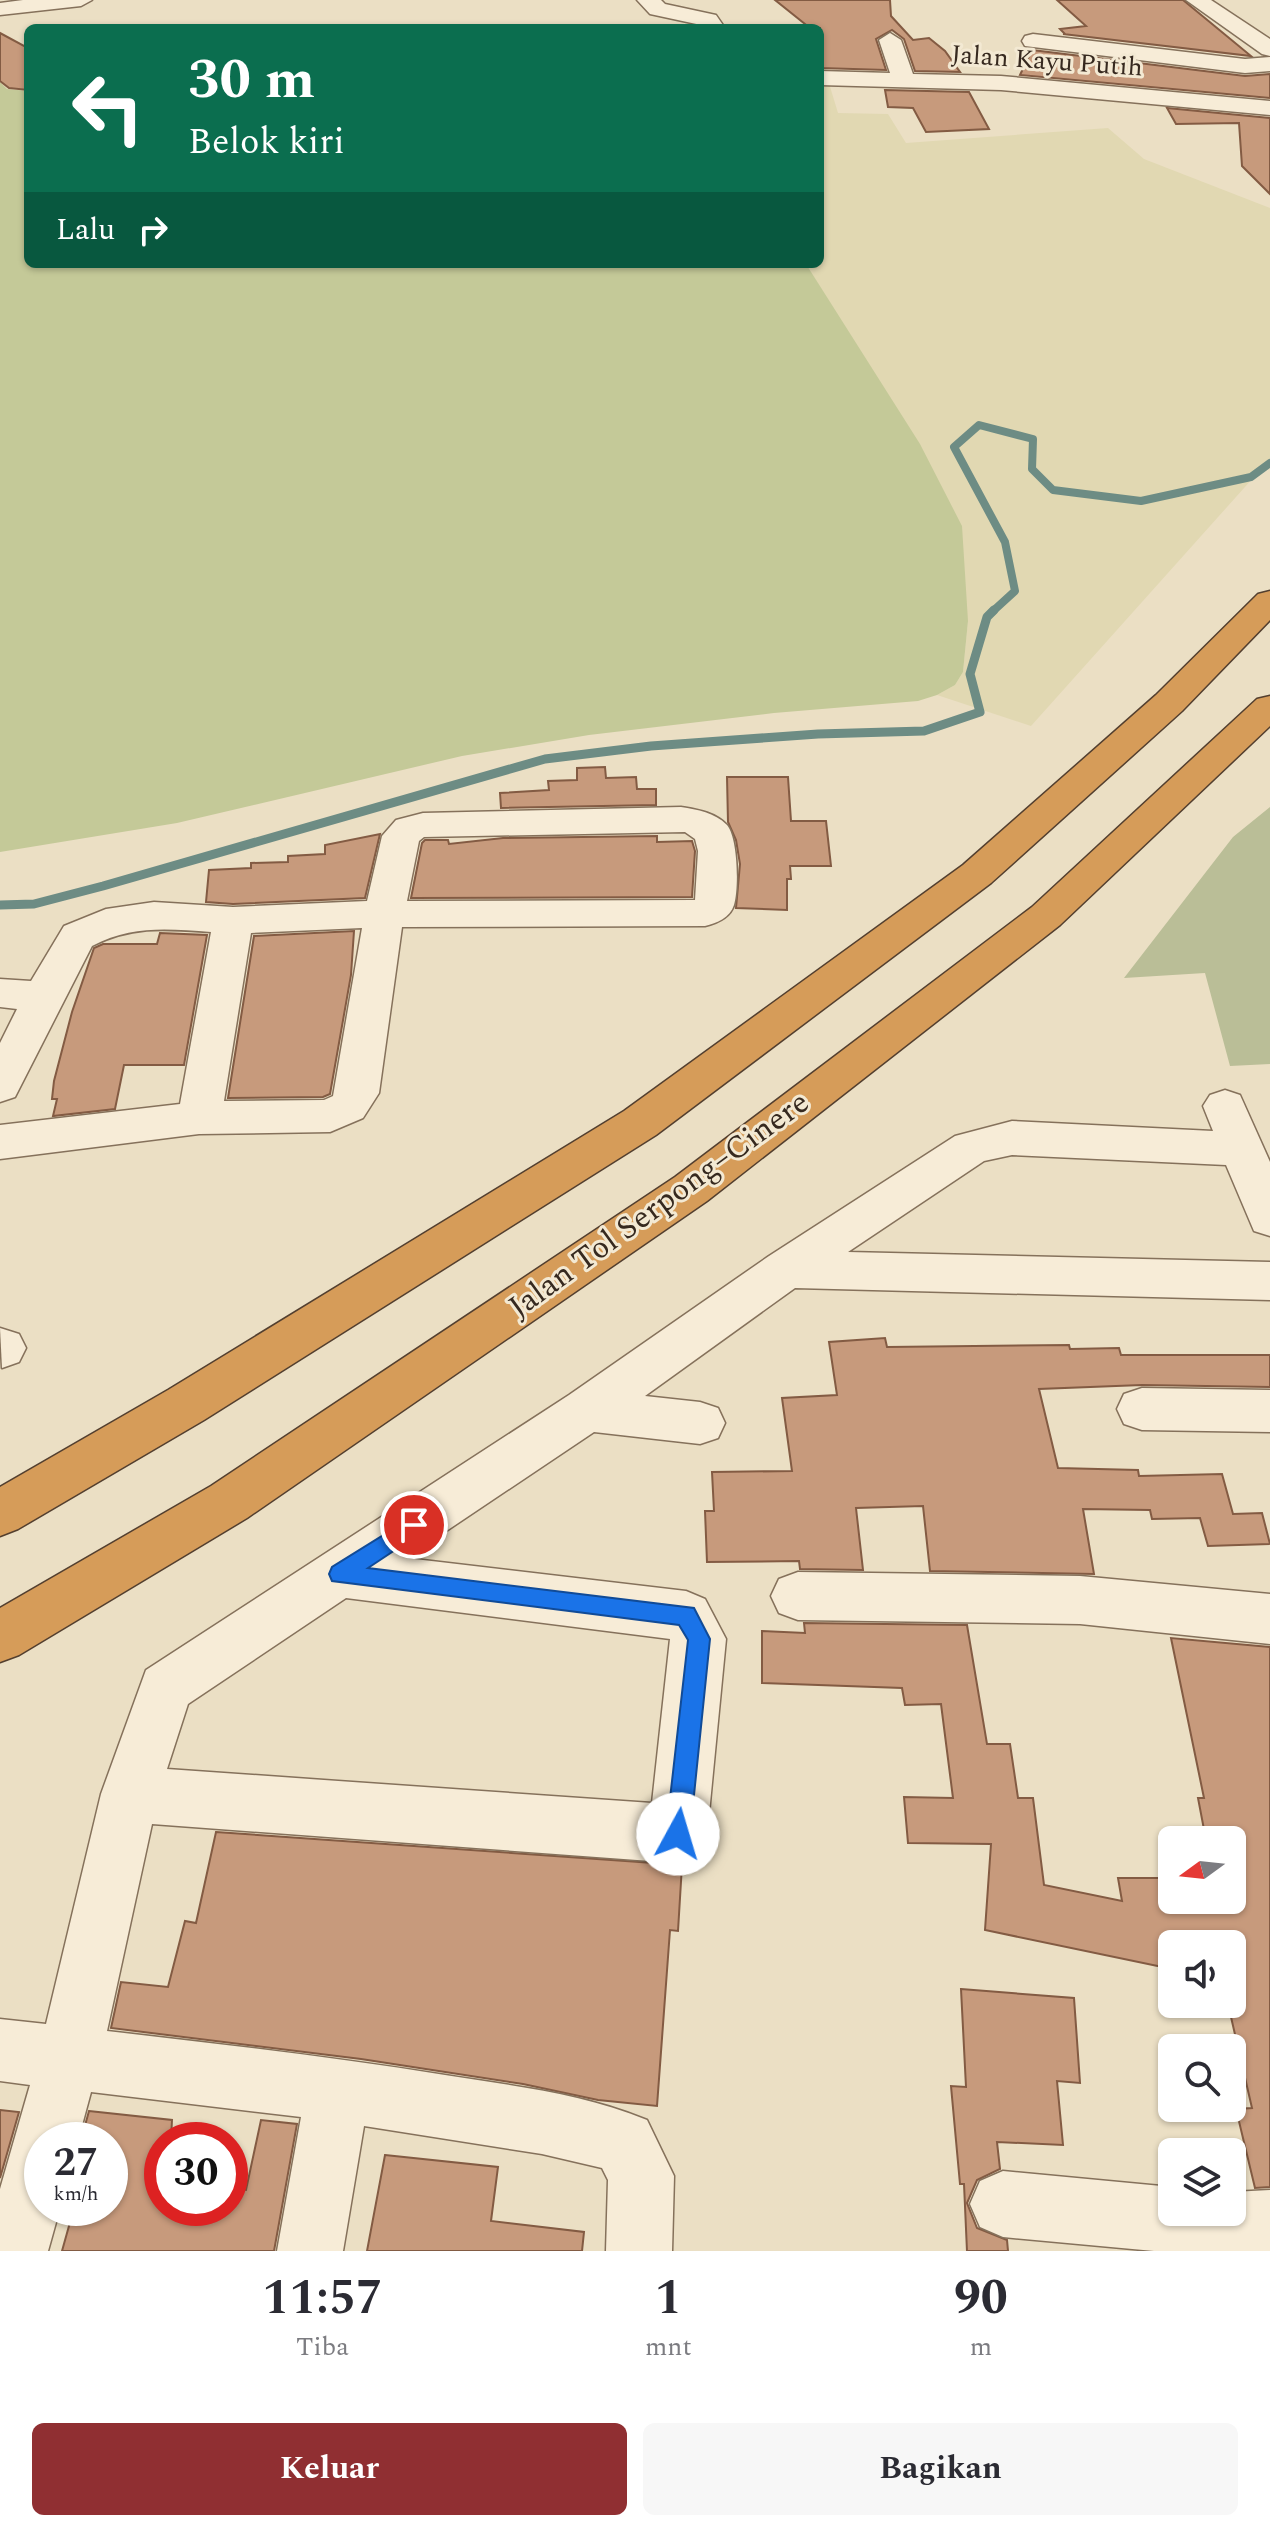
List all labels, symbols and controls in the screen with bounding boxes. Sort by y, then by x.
street label: Jalan Kayu Putih [950,34,1144,88]
text: 30 m [188,38,315,123]
icon: left [56,56,160,160]
text: Belok kiri [188,115,345,170]
text: Lalu [56,207,115,253]
icon: right [131,208,175,252]
street label: Jalan Tol Serpong–Cinere [498,1079,820,1331]
pin [380,1491,448,1559]
icon: arrive [392,1503,436,1547]
position arrow [636,1792,720,1876]
north arrow [1158,1826,1246,1914]
map controls [1158,1826,1246,2226]
button: sound [1158,1930,1246,2018]
button: search [1158,2034,1246,2122]
speed limit sign: 30 [144,2122,248,2226]
text: 27 [54,2133,98,2194]
button: layers [1158,2138,1246,2226]
text: km/h [54,2179,99,2209]
text: 11:57 [262,2262,383,2335]
text: 1 [655,2262,682,2335]
text: 90 [954,2262,1008,2335]
text: Tiba [296,2327,349,2367]
text: mnt [645,2327,692,2367]
text: m [970,2327,992,2367]
button: Keluar [32,2423,627,2515]
button: Bagikan [643,2423,1238,2515]

